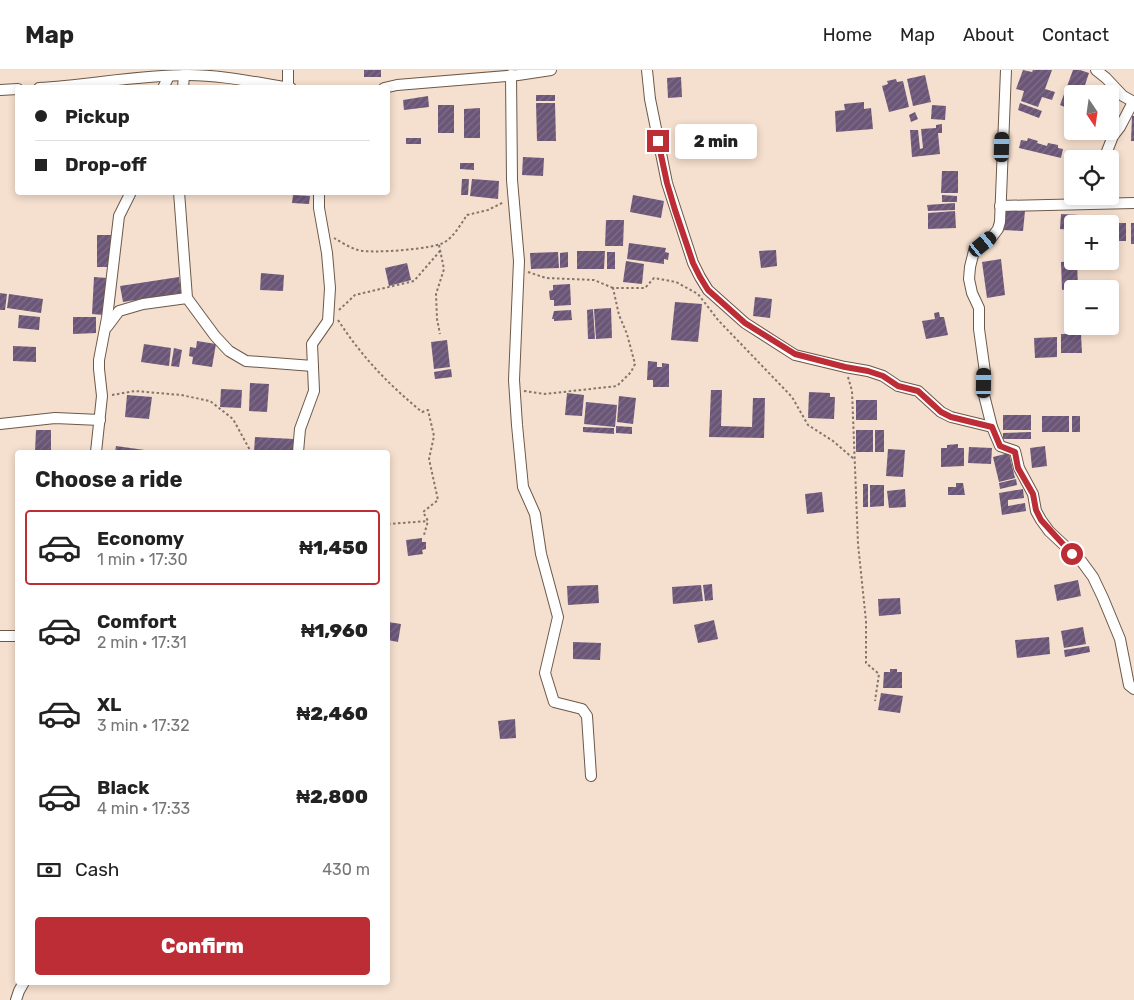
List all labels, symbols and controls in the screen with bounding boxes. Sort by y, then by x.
text: Map [25,21,74,49]
text: Home [823,24,872,46]
text: Map [900,24,935,46]
text: About [963,24,1014,46]
text: Contact [1042,24,1109,46]
north arrow [1064,85,1119,140]
map controls [1064,85,1119,335]
text: Pickup [65,105,130,128]
callout: 2 min [676,124,758,158]
route end [647,130,669,152]
text: 2 min [694,132,738,151]
car [993,132,1010,162]
button: locate [1064,150,1119,205]
text: Drop-off [65,153,147,176]
button: + [1064,215,1119,270]
car [966,229,999,259]
button: − [1064,280,1119,335]
car [976,368,991,398]
text: Choose a ride [35,466,182,493]
icon: car [37,525,82,570]
text: Economy [97,527,184,550]
text: ₦1,450 [299,536,368,559]
route start [1061,543,1083,565]
text: 1 min · 17:30 [97,550,188,569]
icon: car [37,608,82,653]
text: Comfort [97,610,177,633]
text: ₦1,960 [301,619,368,642]
text: 2 min · 17:31 [97,633,187,652]
icon: car [37,691,82,736]
text: XL [97,693,121,716]
text: ₦2,460 [296,702,368,725]
text: 3 min · 17:32 [97,716,190,735]
icon: car [37,774,82,819]
text: Black [97,776,149,799]
text: ₦2,800 [296,785,368,808]
text: 4 min · 17:33 [97,799,190,818]
icon: cash [35,856,63,884]
text: Cash [75,858,119,881]
text: 430 m [322,860,370,879]
button: Confirm [35,917,370,975]

